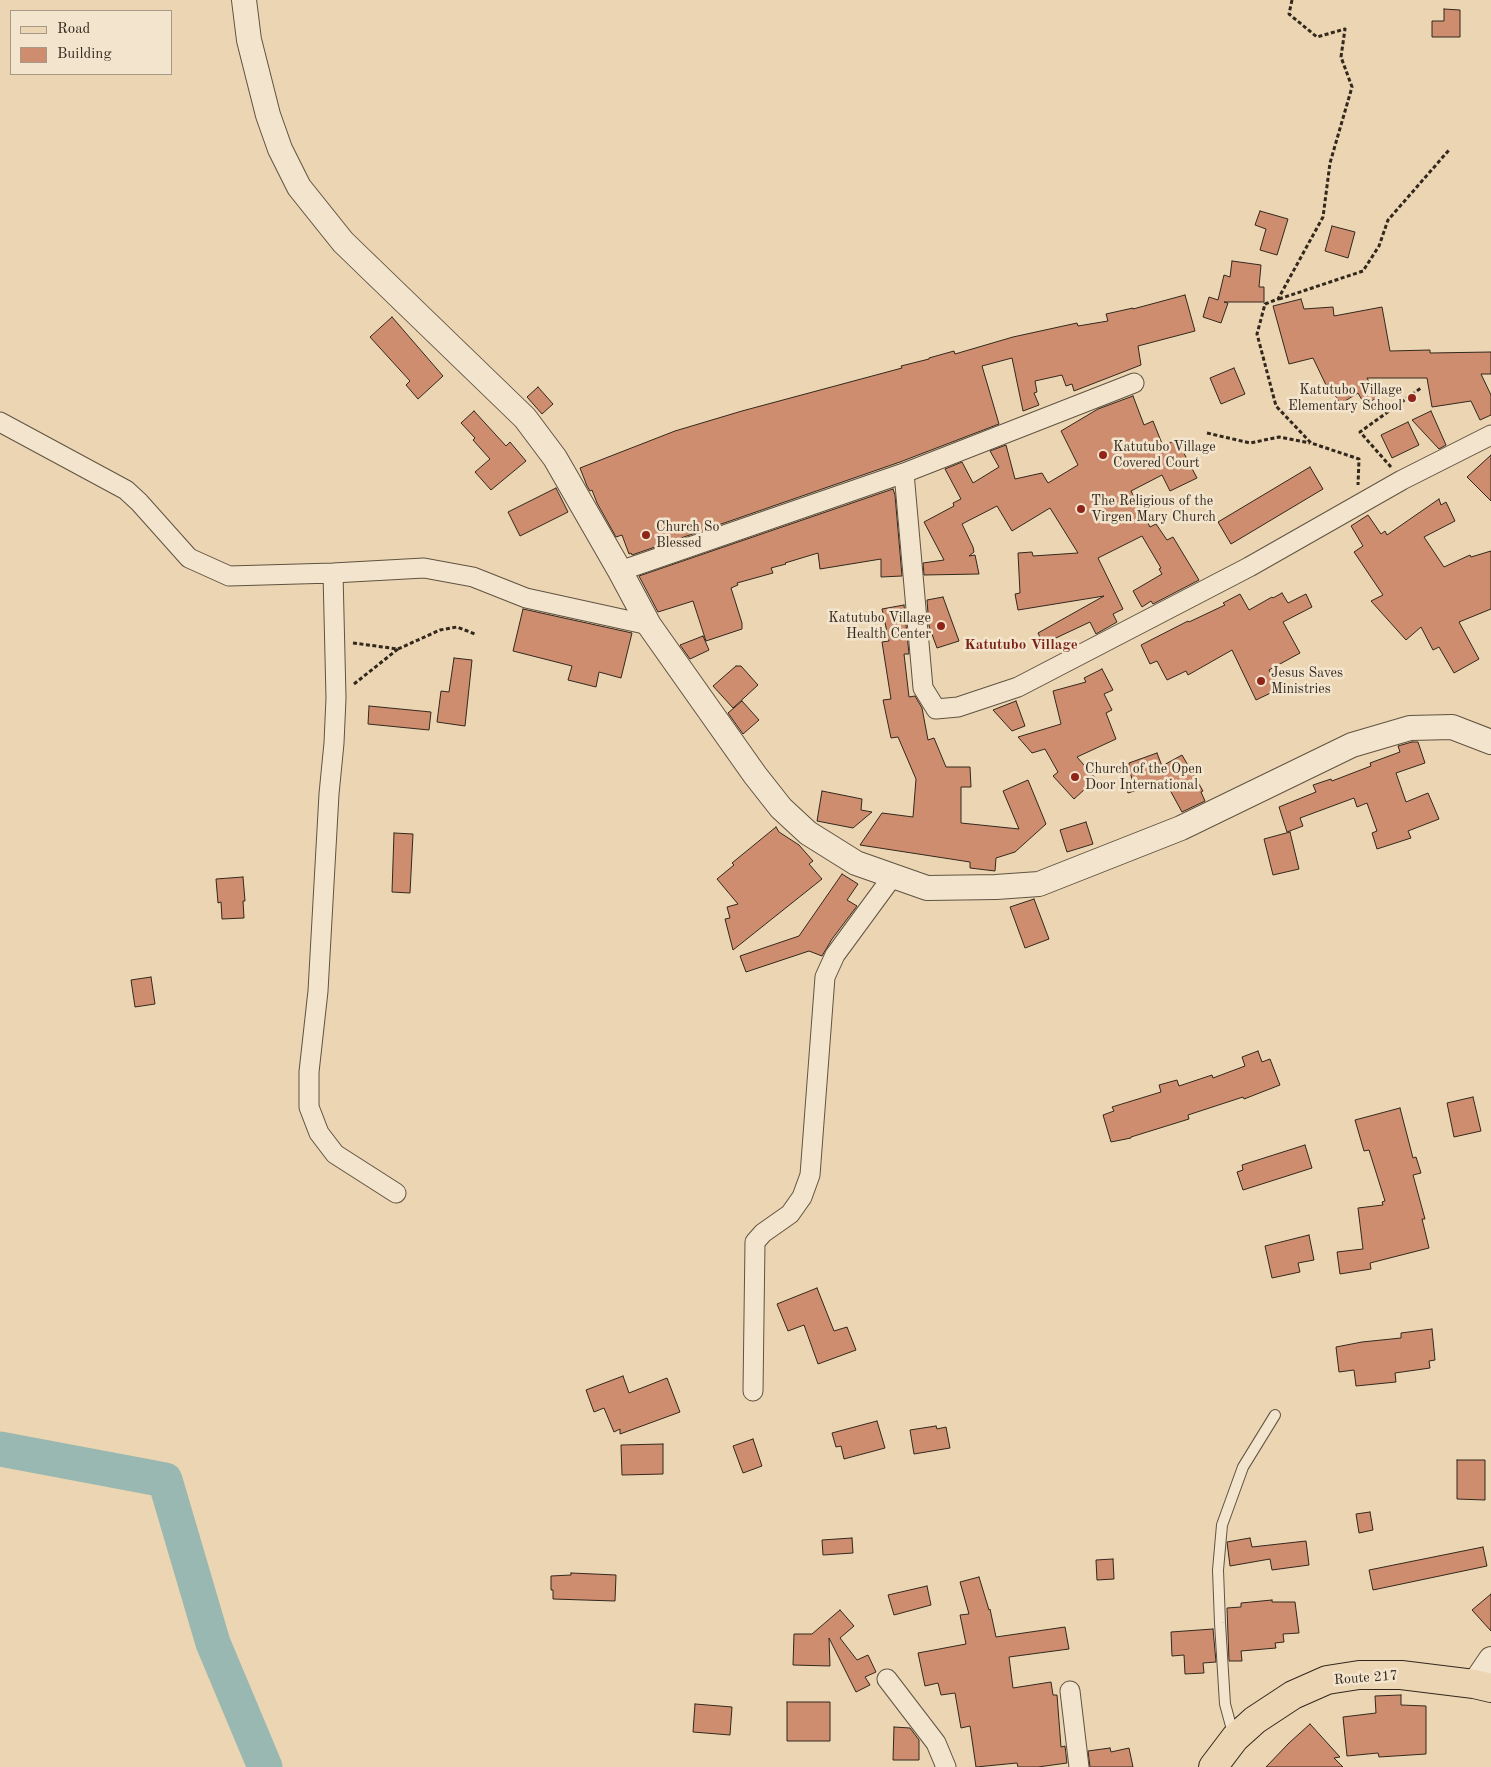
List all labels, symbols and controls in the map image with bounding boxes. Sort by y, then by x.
legend [10,10,172,75]
text: Road [57,22,90,37]
text: Building [57,47,112,62]
place label: Katutubo Village Elementary School [1288,382,1402,414]
marker: Katutubo Village Elementary School [1406,392,1418,404]
place label: Katutubo Village Covered Court [1113,439,1216,472]
marker: Katutubo Village Covered Court [1097,449,1109,461]
place label: The Religious of the Virgen Mary Church [1091,493,1216,526]
marker: The Religious of the Virgen Mary Church [1075,503,1087,515]
place label: Church So Blessed [656,519,719,552]
marker: Church So Blessed [640,529,652,541]
place label: Katutubo Village Health Center [828,610,931,642]
marker: Katutubo Village Health Center [935,620,947,632]
district label: Katutubo Village [964,636,1078,654]
place label: Jesus Saves Ministries [1271,665,1343,698]
marker: Jesus Saves Ministries [1255,675,1267,687]
place label: Church of the Open Door International [1085,761,1202,794]
marker: Church of the Open Door International [1069,771,1081,783]
street label: Route 217 [1333,1667,1399,1689]

